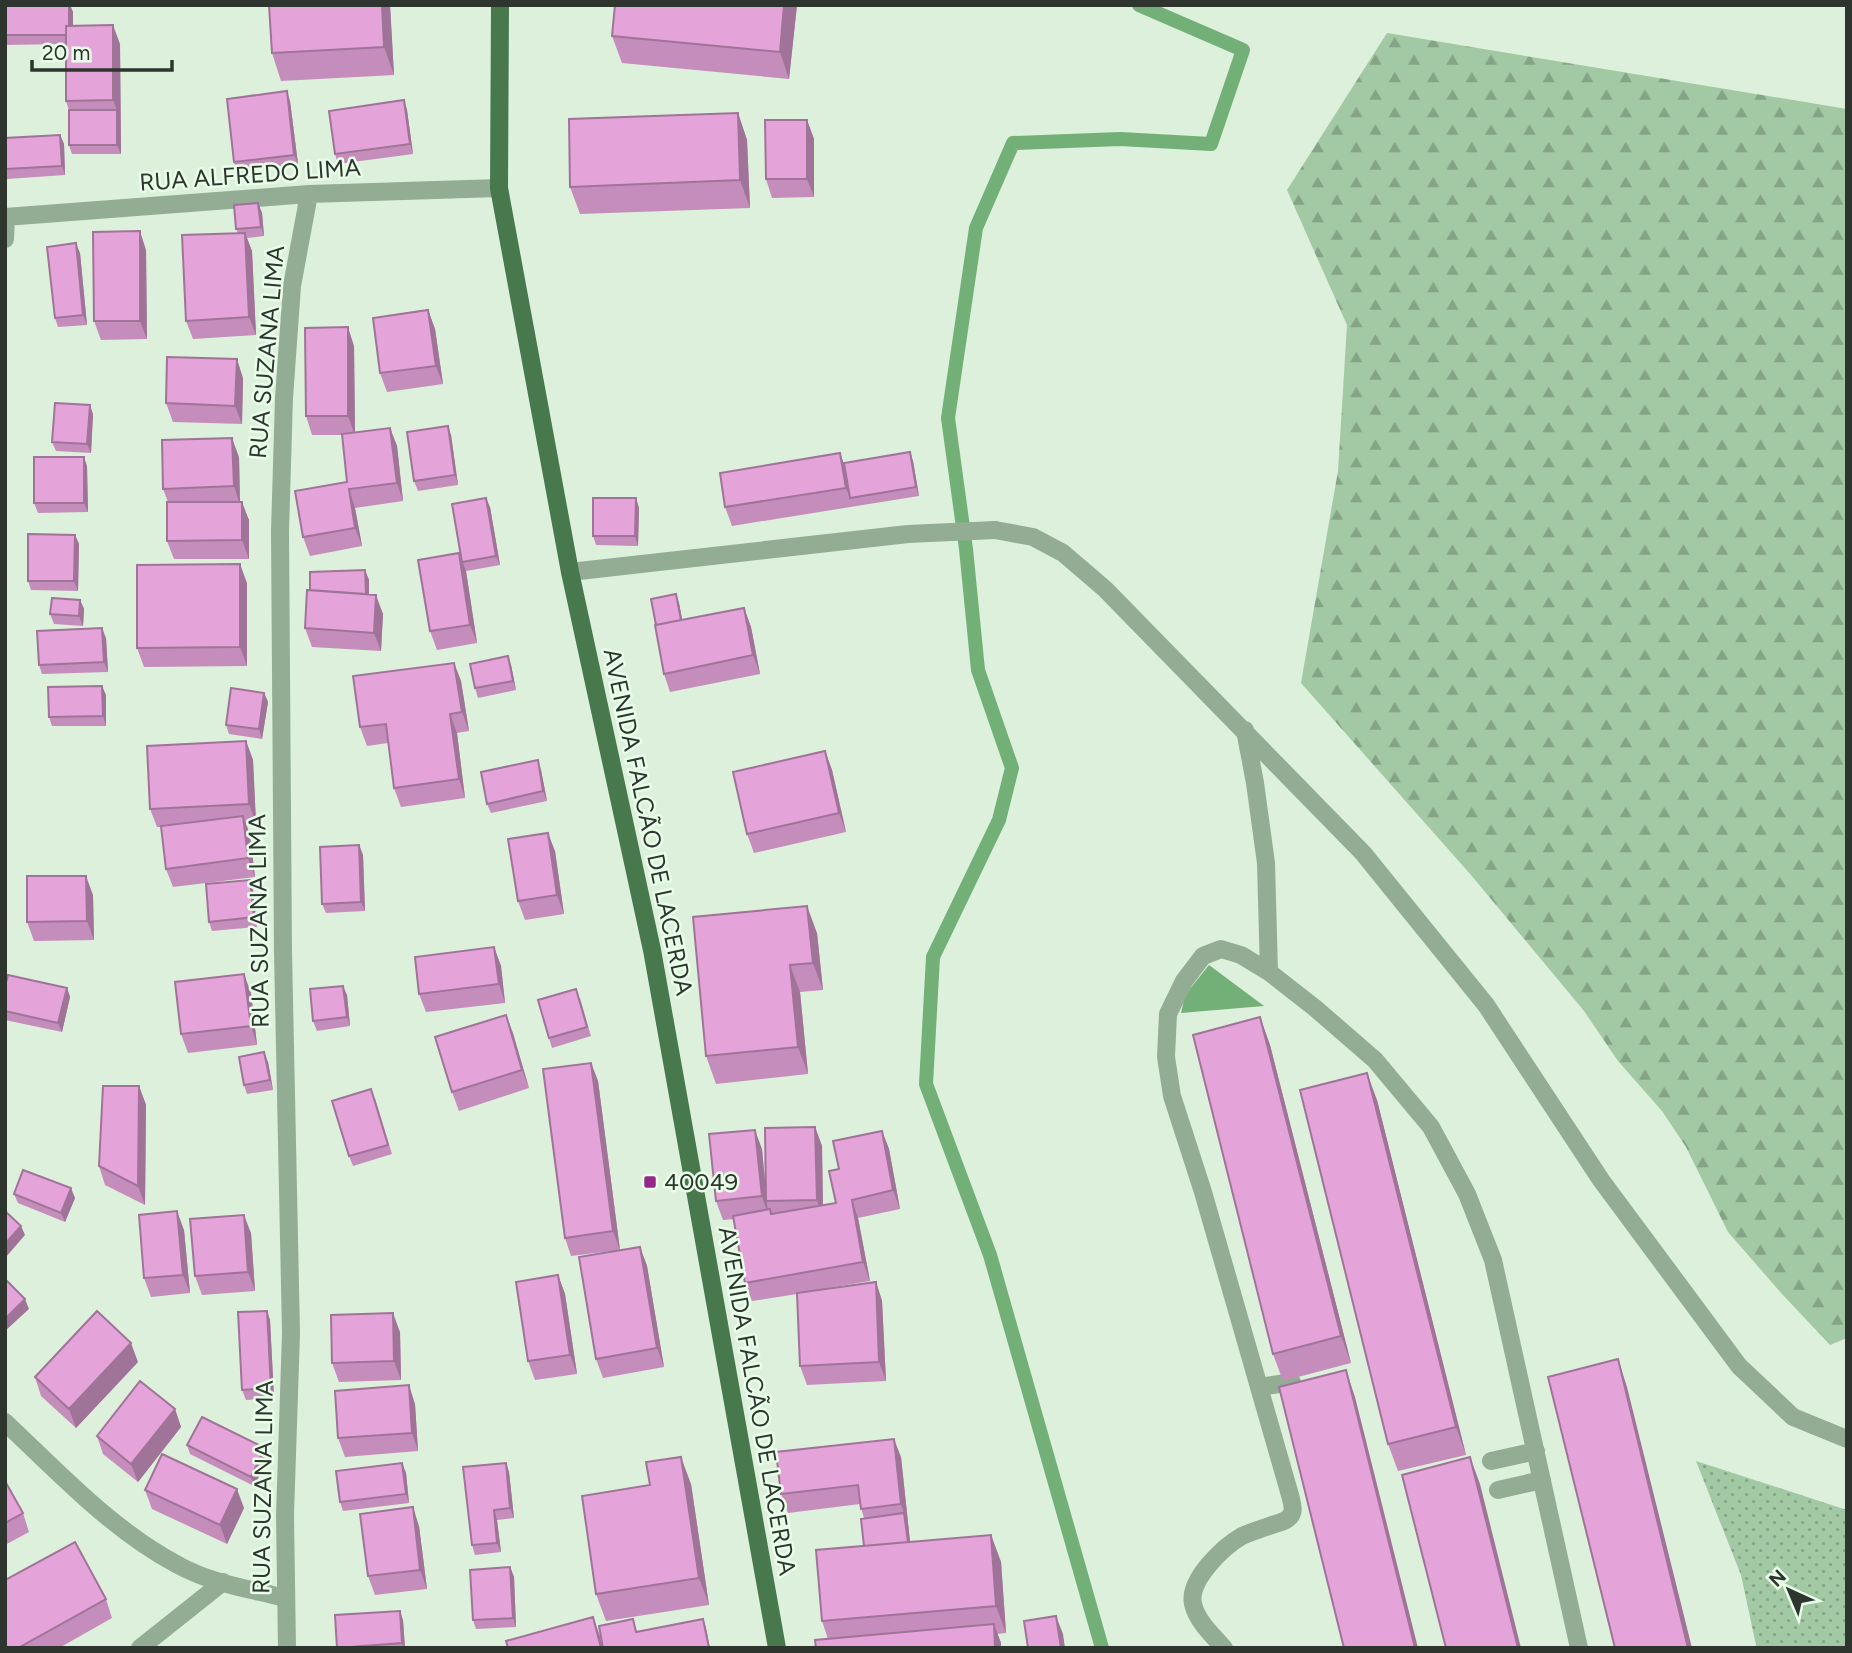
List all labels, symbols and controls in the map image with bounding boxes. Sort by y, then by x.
scale bar [32,28,172,72]
text: 20 m [42,40,90,65]
street label: RUA ALFREDO LIMA [138,152,362,197]
street label: RUA SUZANA LIMA [243,243,290,460]
street label: AVENIDA FALCÃO DE LACERDA [598,646,700,999]
street label: RUA SUZANA LIMA [242,813,275,1028]
place label: 40049 [664,1167,738,1196]
marker: 40049 [642,1174,658,1190]
street label: AVENIDA FALCÃO DE LACERDA [712,1224,803,1578]
street label: RUA SUZANA LIMA [246,1379,279,1594]
north arrow [1754,1555,1824,1625]
text: N [1764,1565,1791,1592]

